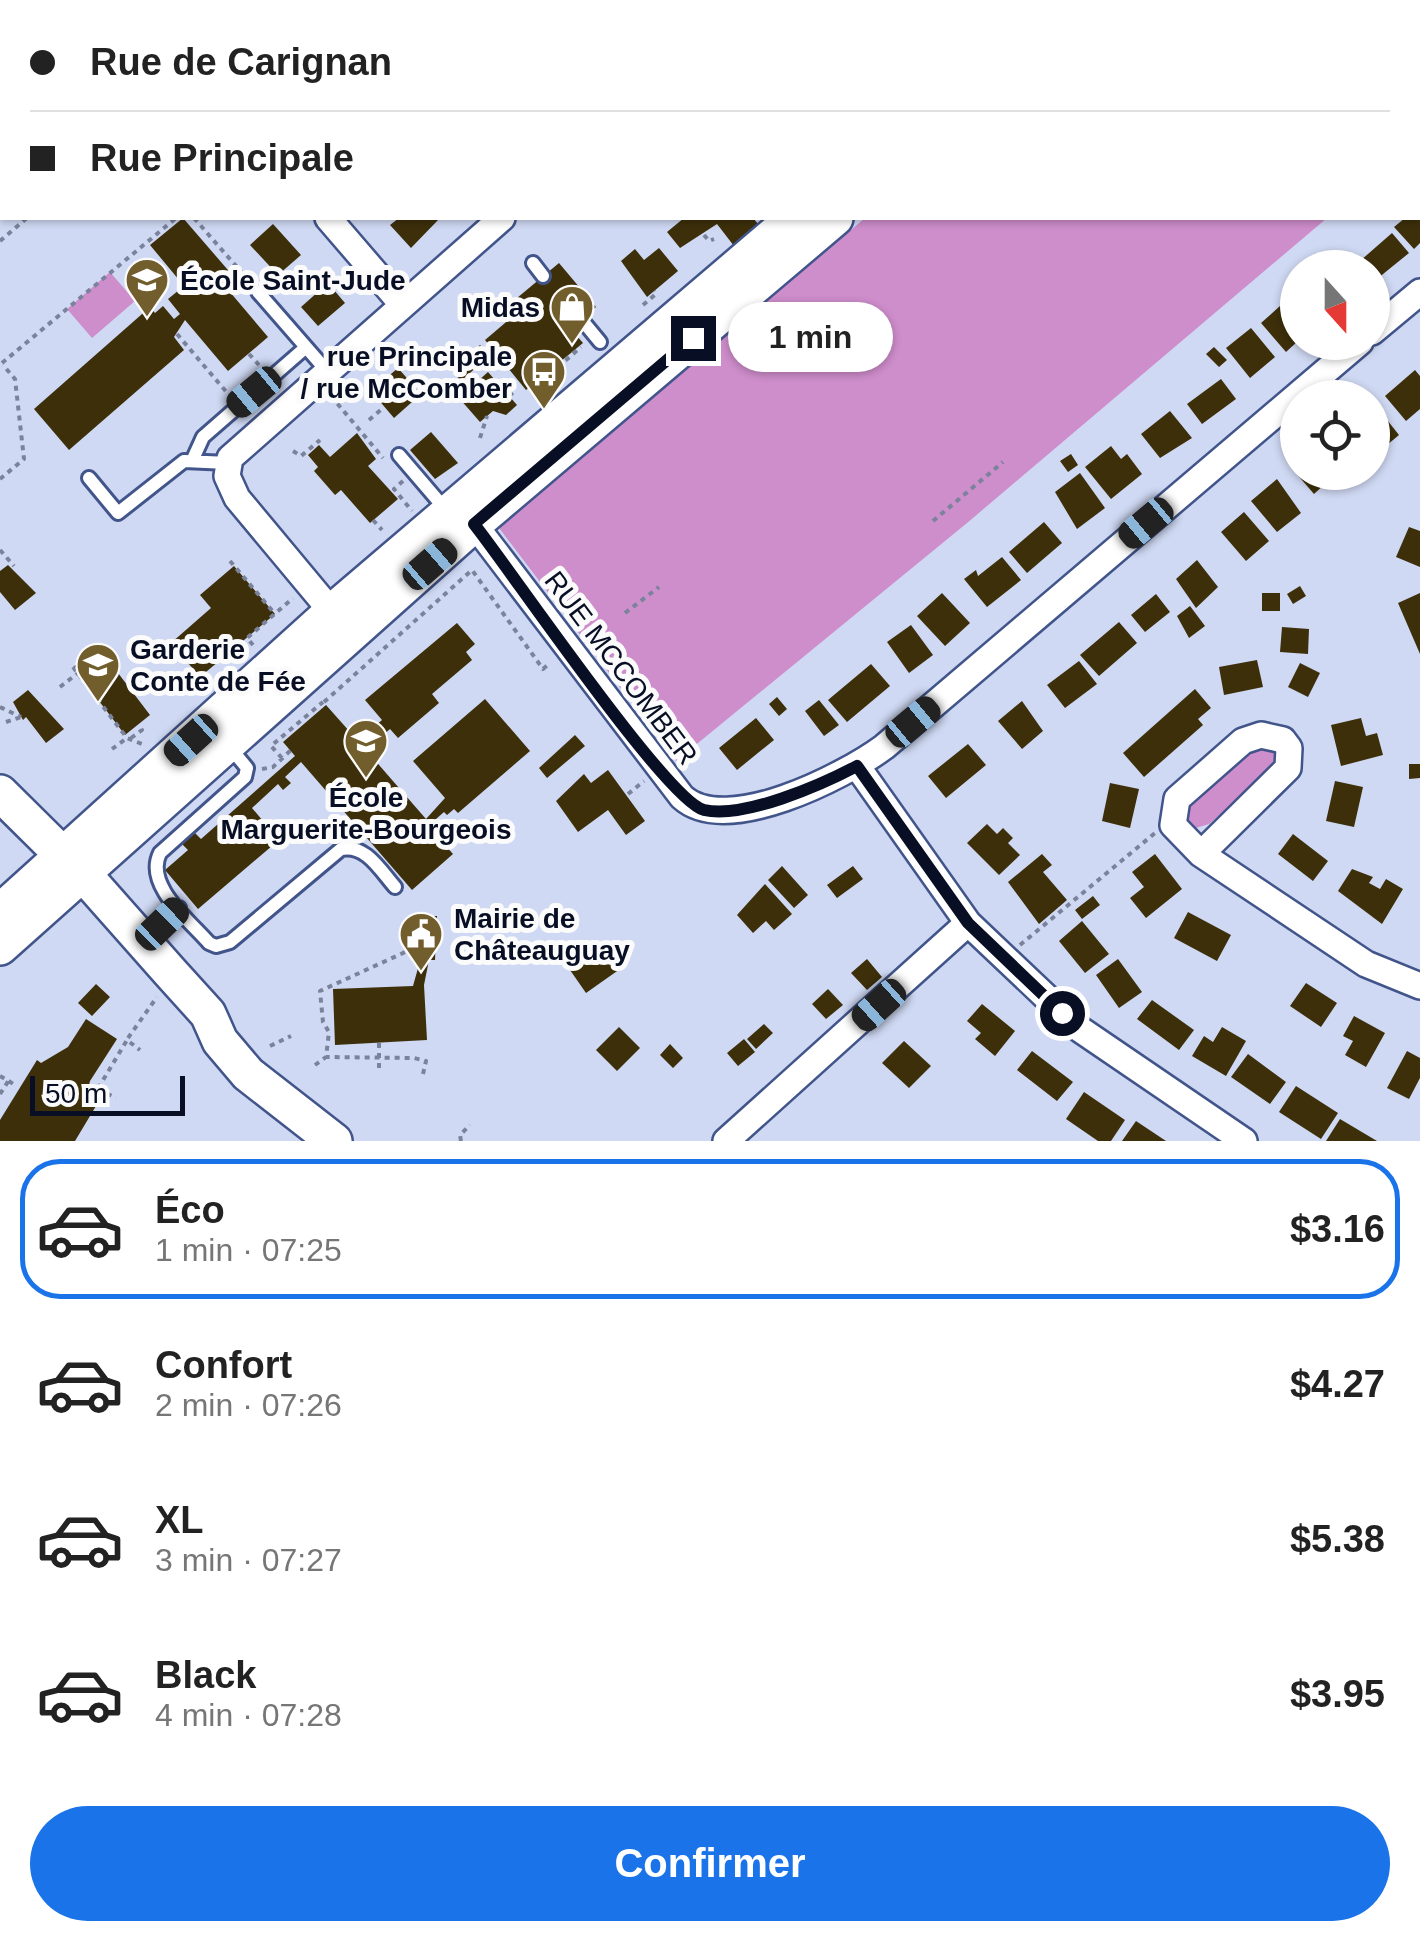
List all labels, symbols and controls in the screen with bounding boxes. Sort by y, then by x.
text: Rue de Carignan [90,41,392,83]
text: Rue Principale [90,137,354,179]
north arrow [1280,250,1390,360]
map controls [1280,250,1390,490]
school or university icon: École Saint-Jude [124,257,170,318]
place label: École Saint-Jude [180,265,406,296]
shop icon: Midas [549,284,595,345]
place label: Midas [461,292,540,323]
callout: 1 min [728,303,893,373]
route end [671,316,716,361]
text: 1 min [769,319,852,355]
place label: rue Principale / rue McComber [300,341,512,404]
bus stop icon: rue Principale / rue McComber [521,349,567,410]
car [221,361,287,423]
button: locate [1280,380,1390,490]
car [1113,492,1179,554]
car [398,533,462,595]
street label: RUE MCCOMBER [538,565,704,771]
place label: Garderie Conte de Fée [130,634,306,697]
school or university icon: Garderie Conte de Fée [75,642,121,703]
car [880,691,946,753]
car [159,709,223,771]
school or university icon: École Marguerite-Bourgeois [343,718,389,779]
place label: École Marguerite-Bourgeois [221,782,511,845]
car [130,892,194,956]
place label: Mairie de Châteauguay [454,903,630,966]
public building icon: Mairie de Châteauguay [398,911,444,972]
car [847,974,911,1036]
route start [1040,991,1085,1036]
scale bar [30,1071,185,1116]
text: 50 m [45,1078,107,1109]
icon: car [35,1184,125,1274]
text: Éco [155,1189,225,1231]
text: $3.16 [1290,1208,1385,1250]
text: 1 min · 07:25 [155,1232,342,1268]
icon: car [35,1339,125,1429]
text: Confort [155,1344,292,1386]
text: $4.27 [1290,1363,1385,1405]
text: 2 min · 07:26 [155,1387,342,1423]
icon: car [35,1494,125,1584]
text: XL [155,1499,204,1541]
text: $5.38 [1290,1518,1385,1560]
text: 3 min · 07:27 [155,1542,342,1578]
icon: car [35,1649,125,1739]
text: Black [155,1654,256,1696]
text: $3.95 [1290,1673,1385,1715]
text: 4 min · 07:28 [155,1697,342,1733]
button: Confirmer [30,1806,1390,1921]

